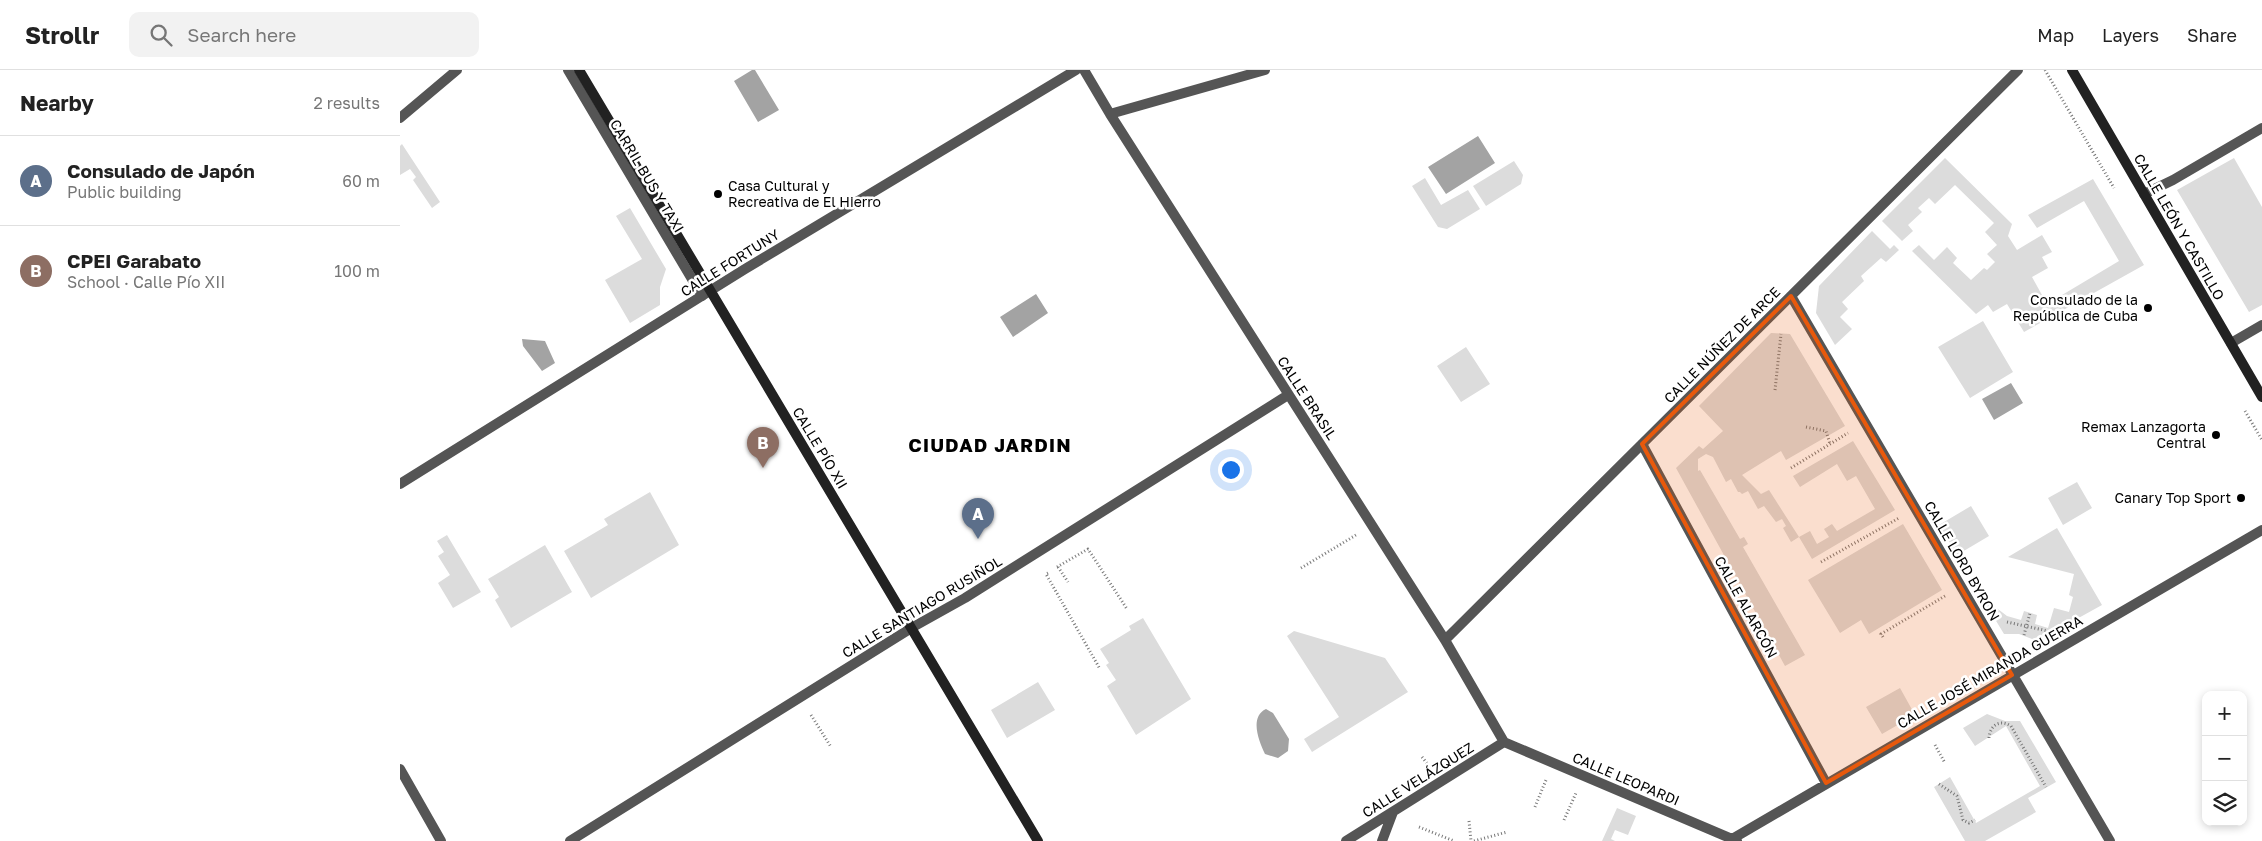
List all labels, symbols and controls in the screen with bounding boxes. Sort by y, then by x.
search box [129,12,479,57]
text: Strollr [25,20,99,49]
icon: search [147,21,175,49]
text: Search here [187,23,296,46]
text: Map [2037,24,2074,46]
text: Layers [2102,24,2159,46]
text: Share [2187,24,2237,46]
text: Nearby [20,90,94,116]
text: 2 results [314,93,380,113]
street label: CARRIL BUS Y TAXI [607,116,688,235]
street label: CALLE LEÓN Y CASTILLO [2131,151,2228,303]
text: Consulado de Japón [67,159,255,182]
text: A [30,171,42,191]
text: 60 m [342,171,380,191]
place label: Casa Cultural y Recreativa de El Hierro [728,177,881,210]
text: Public building [67,182,182,202]
marker: Casa Cultural y Recreativa de El Hierro [712,188,724,200]
street label: CALLE FORTUNY [677,225,782,300]
text: CPEI Garabato [67,249,201,272]
text: B [30,261,42,281]
text: 100 m [334,261,380,281]
text: School · Calle Pío XII [67,272,225,292]
street label: CALLE NÚÑEZ DE ARCE [1660,283,1783,406]
place label: Consulado de la República de Cuba [2013,291,2138,324]
marker: Consulado de la República de Cuba [2142,302,2154,314]
street label: CALLE BRASIL [1274,353,1341,443]
street label: CALLE PÍO XII [789,404,851,492]
place label: Remax Lanzagorta Central [2081,418,2206,451]
pin: B [747,427,779,468]
marker: Remax Lanzagorta Central [2210,429,2222,441]
district label: CIUDAD JARDIN [908,433,1072,456]
your location [1218,457,1244,483]
place label: Canary Top Sport [2115,489,2231,506]
marker: Canary Top Sport [2235,492,2247,504]
pin: A [962,498,994,539]
street label: CALLE LORD BYRON [1921,498,2004,624]
street label: CALLE SANTIAGO RUSIÑOL [839,552,1005,661]
street label: CALLE ALARCÓN [1711,553,1781,661]
street label: CALLE JOSÉ MIRANDA GUERRA [1894,611,2086,732]
map controls [2202,691,2247,826]
button: + [2202,691,2247,736]
button: − [2202,736,2247,781]
street label: CALLE VELÁZQUEZ [1359,738,1477,821]
street label: CALLE LEOPARDI [1570,748,1682,809]
button: layers [2202,781,2247,826]

